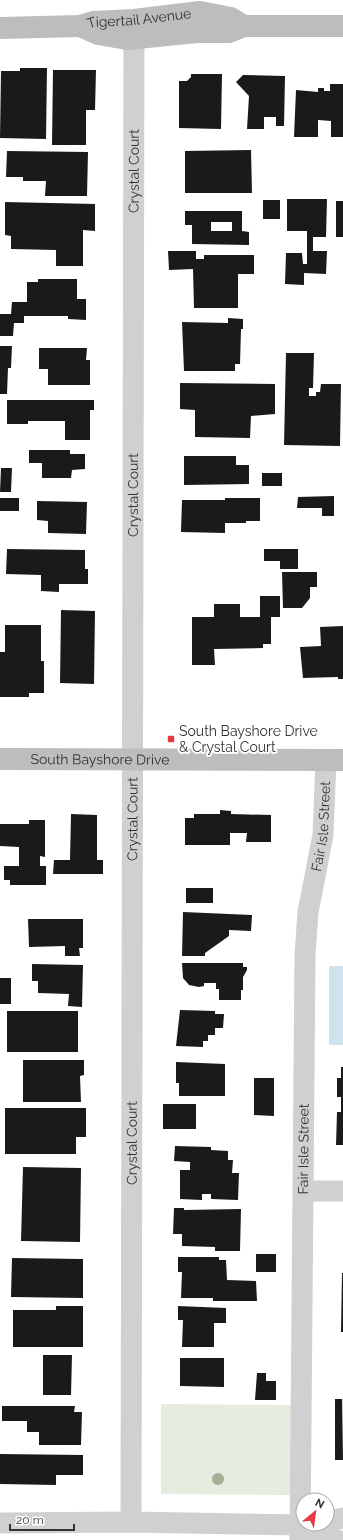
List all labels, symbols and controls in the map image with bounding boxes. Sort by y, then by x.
street label: Tigertail Avenue [85,5,192,31]
street label: Crystal Court [126,129,142,213]
street label: Crystal Court [125,453,141,537]
place label: South Bayshore Drive & Crystal Court [179,723,318,755]
marker: South Bayshore Drive & Crystal Court [166,734,176,744]
street label: South Bayshore Drive [30,751,170,767]
street label: Crystal Court [124,777,140,861]
street label: Fair Isle Street [308,781,333,873]
street label: Crystal Court [124,1101,140,1185]
street label: Fair Isle Street [295,1103,312,1195]
north arrow [295,1492,335,1532]
text: N [313,1496,326,1511]
scale bar [10,1506,74,1532]
text: 20 m [16,1513,44,1527]

